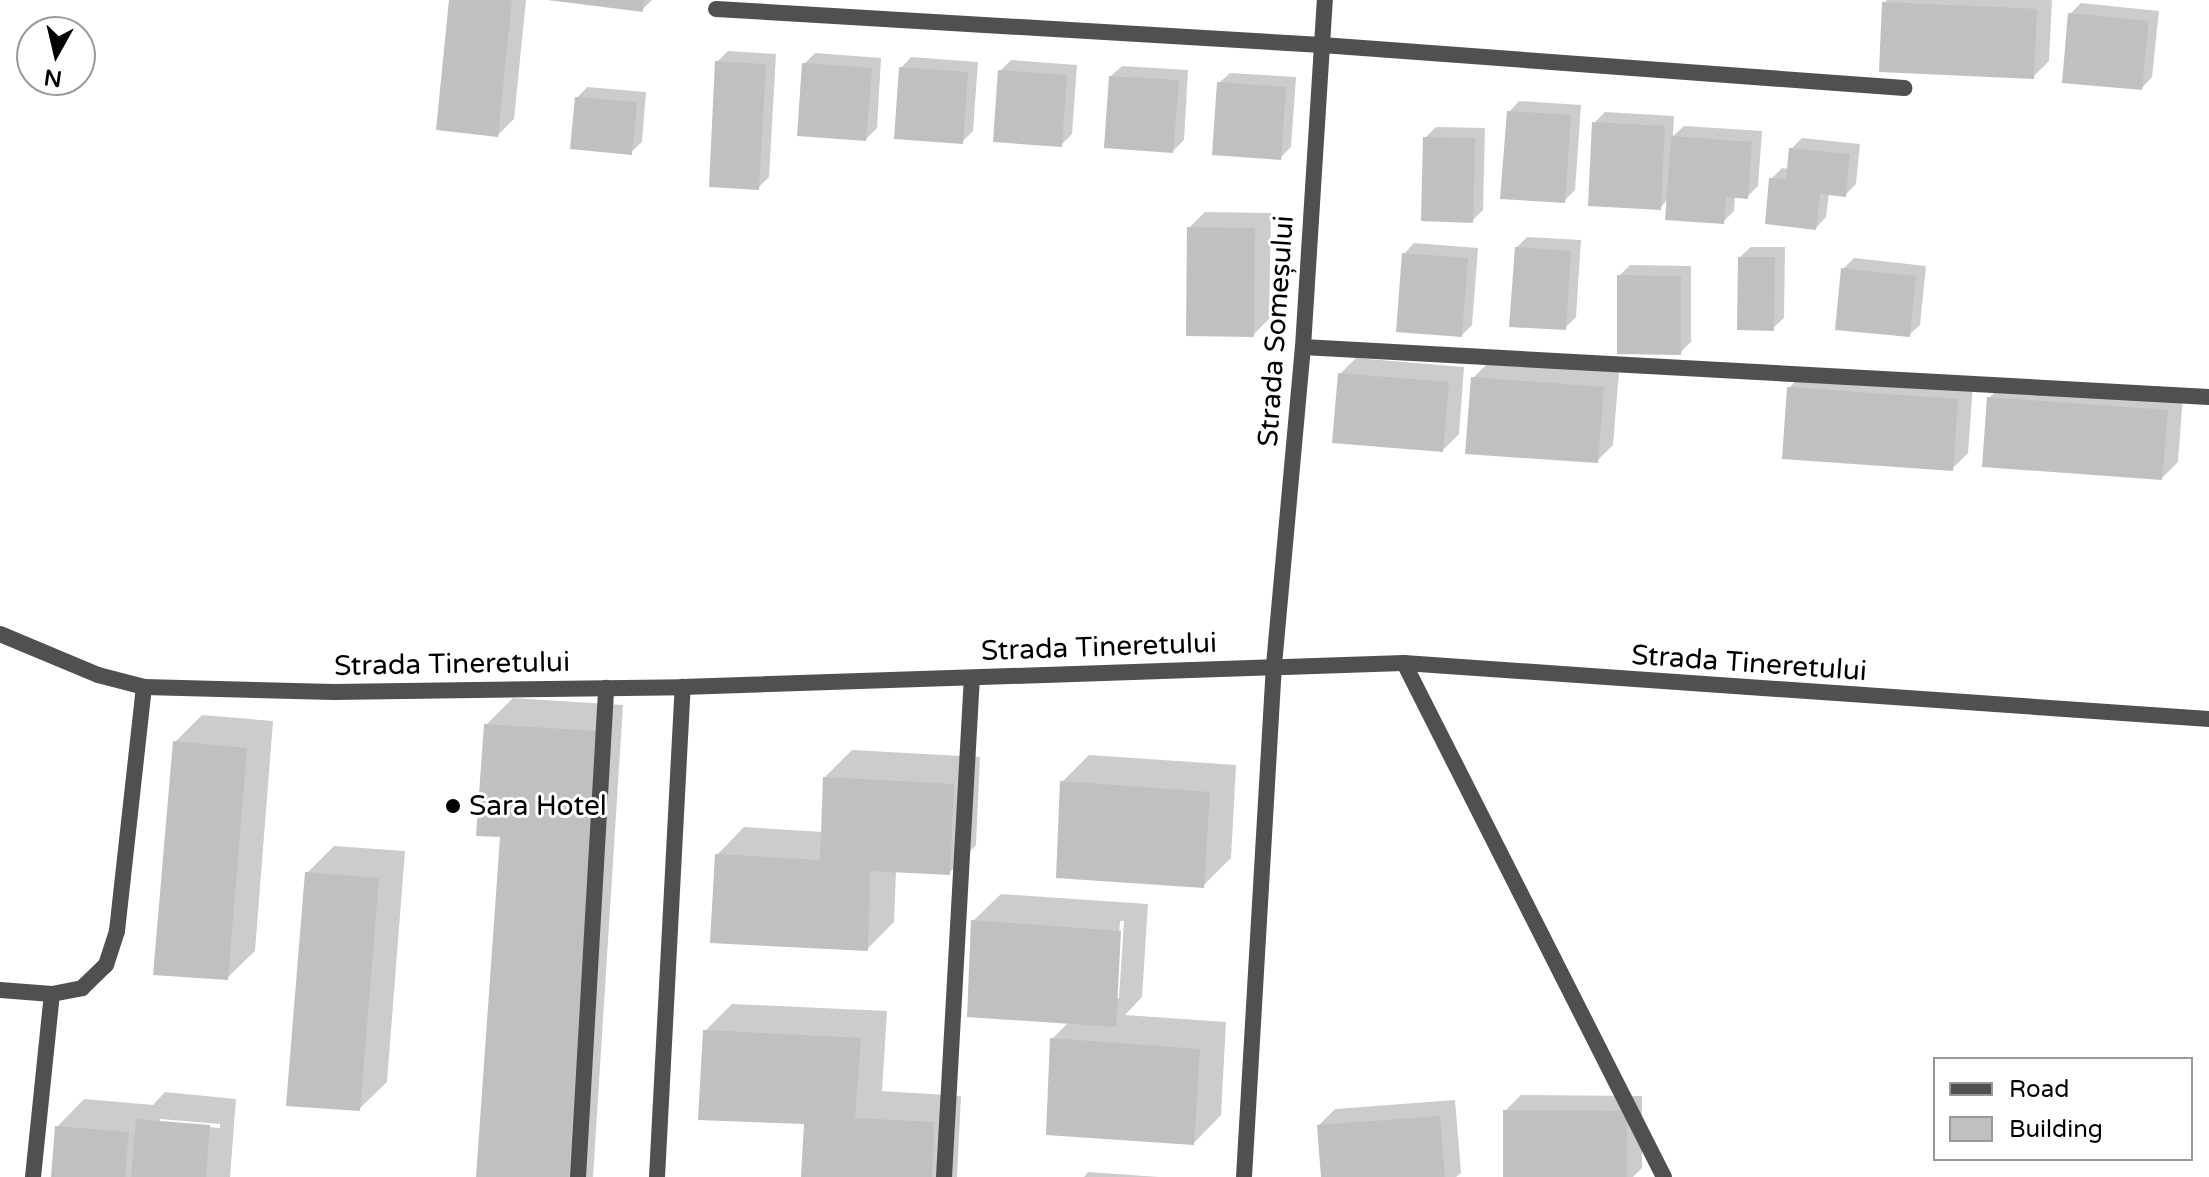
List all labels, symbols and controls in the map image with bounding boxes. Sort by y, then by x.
north arrow [16,16,96,96]
text: N [42,64,64,92]
street label: Strada Someșului [1251,214,1301,448]
street label: Strada Tineretului [980,626,1218,668]
street label: Strada Tineretului [1630,638,1868,688]
street label: Strada Tineretului [334,645,570,683]
place label: Sara Hotel [469,789,607,823]
marker: Sara Hotel [444,797,462,815]
legend [1933,1057,2193,1161]
text: Road [2009,1075,2069,1104]
text: Building [2009,1115,2103,1144]

